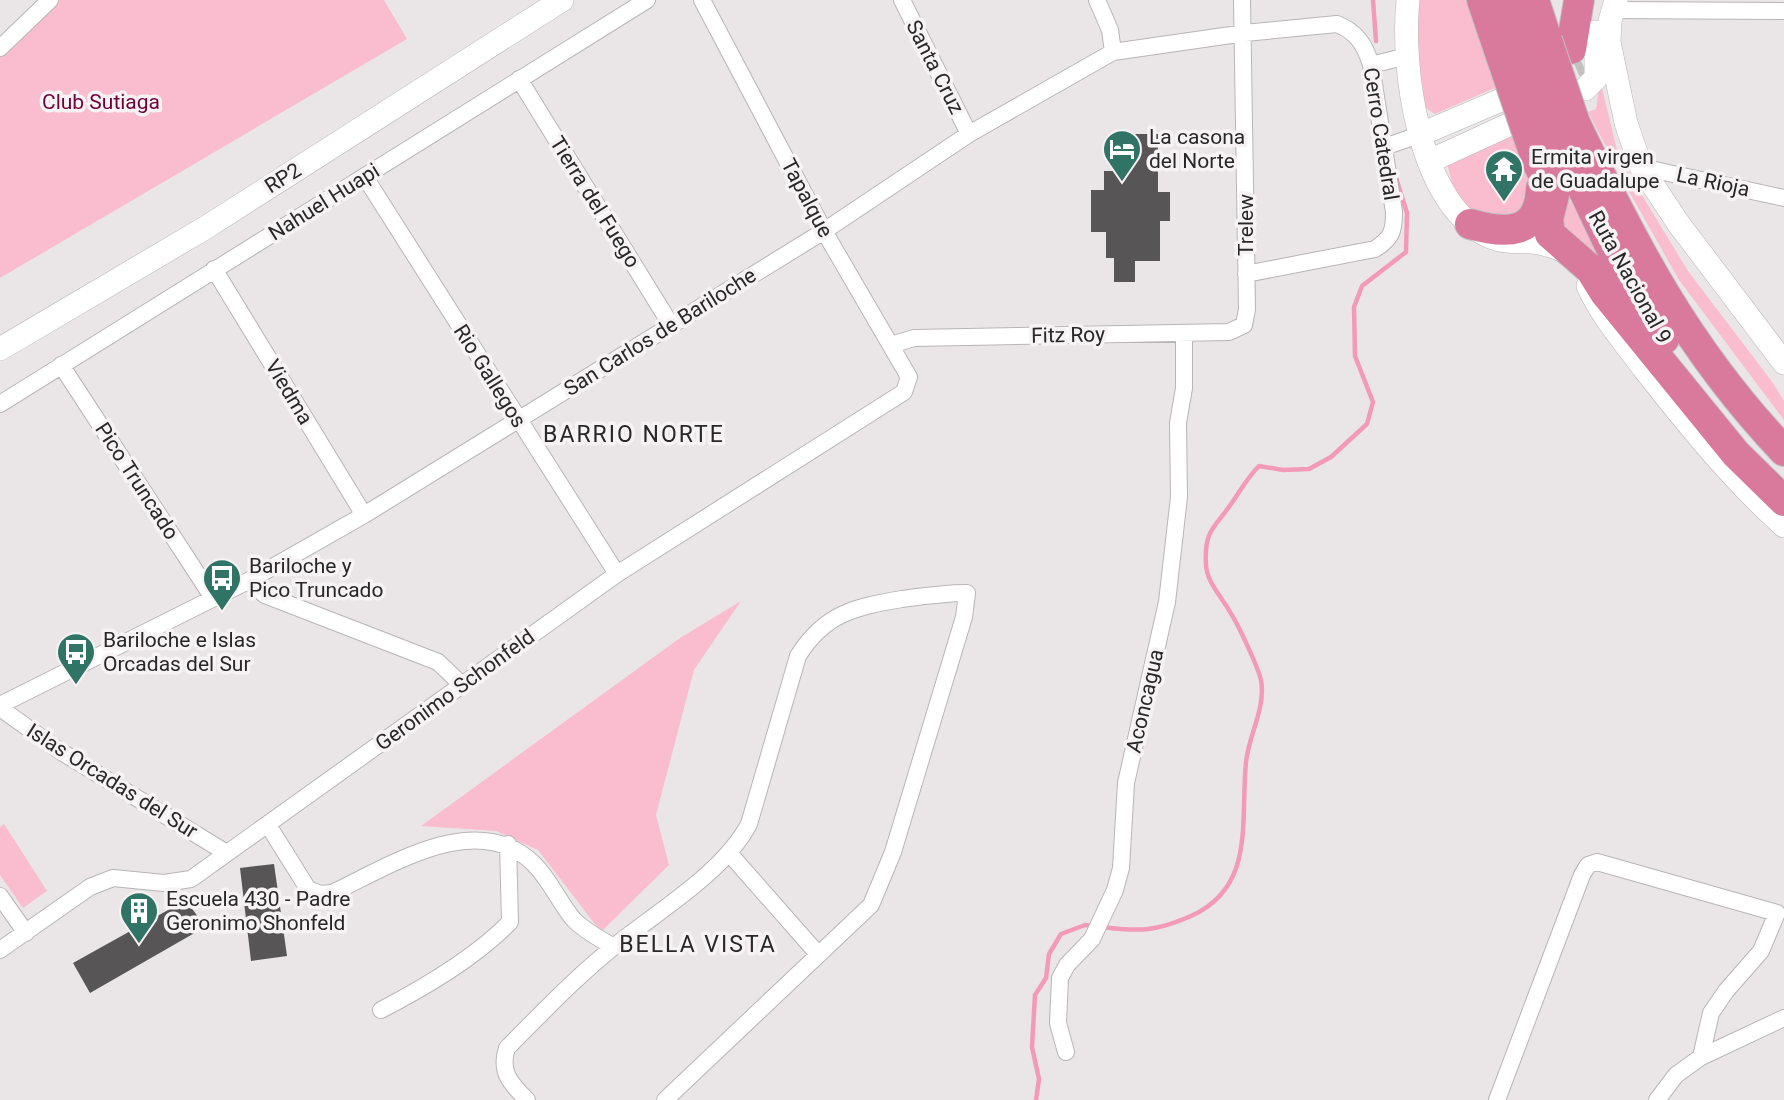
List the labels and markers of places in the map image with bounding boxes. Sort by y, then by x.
place label: La casona del Norte [1149,125,1245,173]
hotel icon: La casona del Norte [1101,128,1143,183]
place label: Ermita virgen de Guadalupe [1531,145,1659,193]
temple icon: Ermita virgen de Guadalupe [1483,148,1525,203]
place label: Bariloche y Pico Truncado [249,554,383,602]
bus stop icon: Bariloche y Pico Truncado [201,557,243,612]
place label: Bariloche e Islas Orcadas del Sur [103,628,256,676]
bus stop icon: Bariloche e Islas Orcadas del Sur [55,631,97,686]
place label: Escuela 430 - Padre Geronimo Shonfeld [166,887,350,935]
building icon: Escuela 430 - Padre Geronimo Shonfeld [118,890,160,945]

